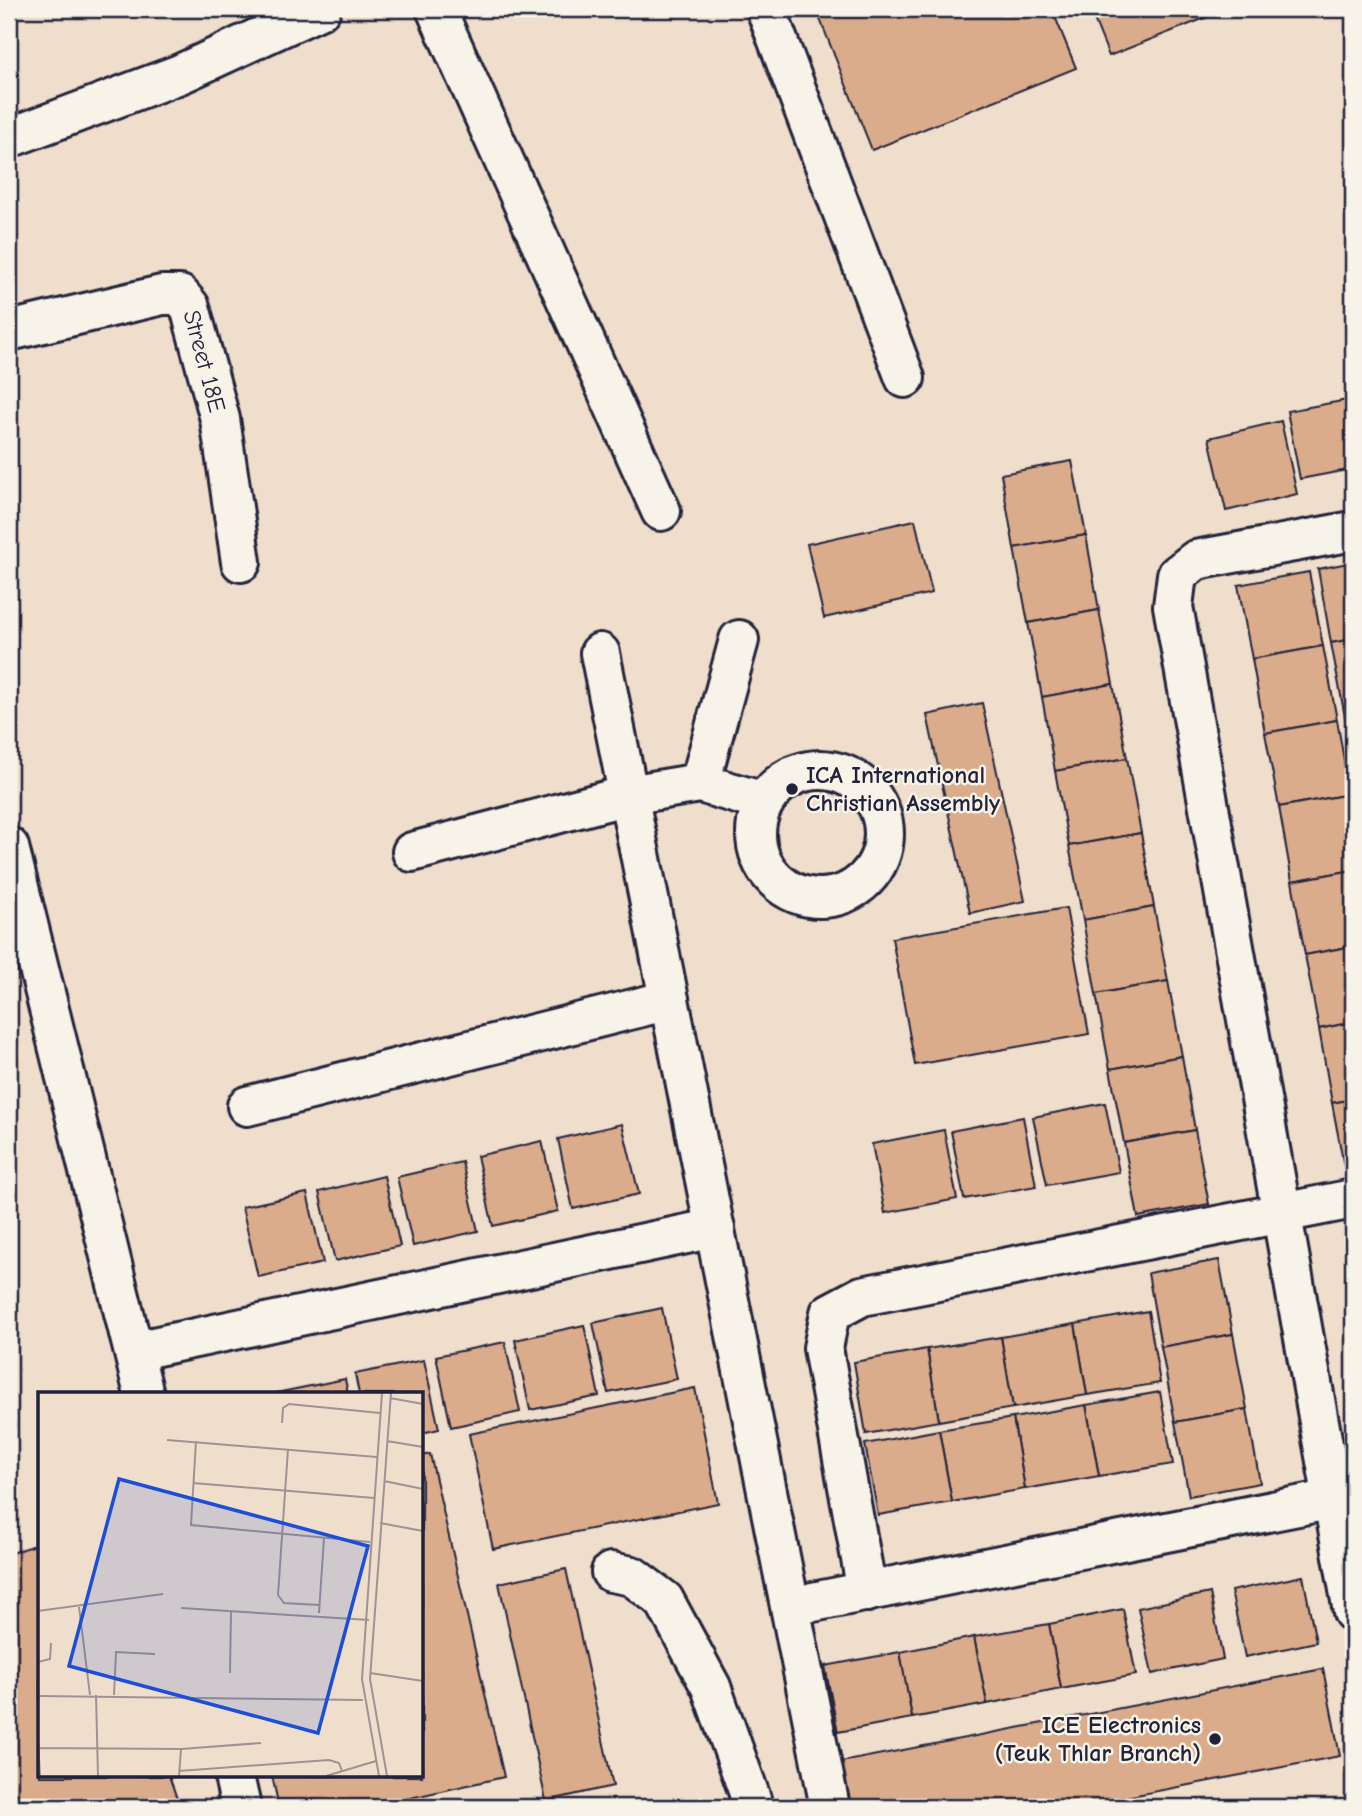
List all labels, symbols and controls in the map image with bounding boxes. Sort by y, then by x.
street label: Street 18E [177,307,232,415]
place label: ICA International Christian Assembly [806,761,1000,817]
marker: ICA International Christian Assembly [784,781,800,797]
inset map [38,1392,424,1778]
place label: ICE Electronics (Teuk Thlar Branch) [995,1711,1201,1767]
marker: ICE Electronics (Teuk Thlar Branch) [1207,1731,1223,1747]

